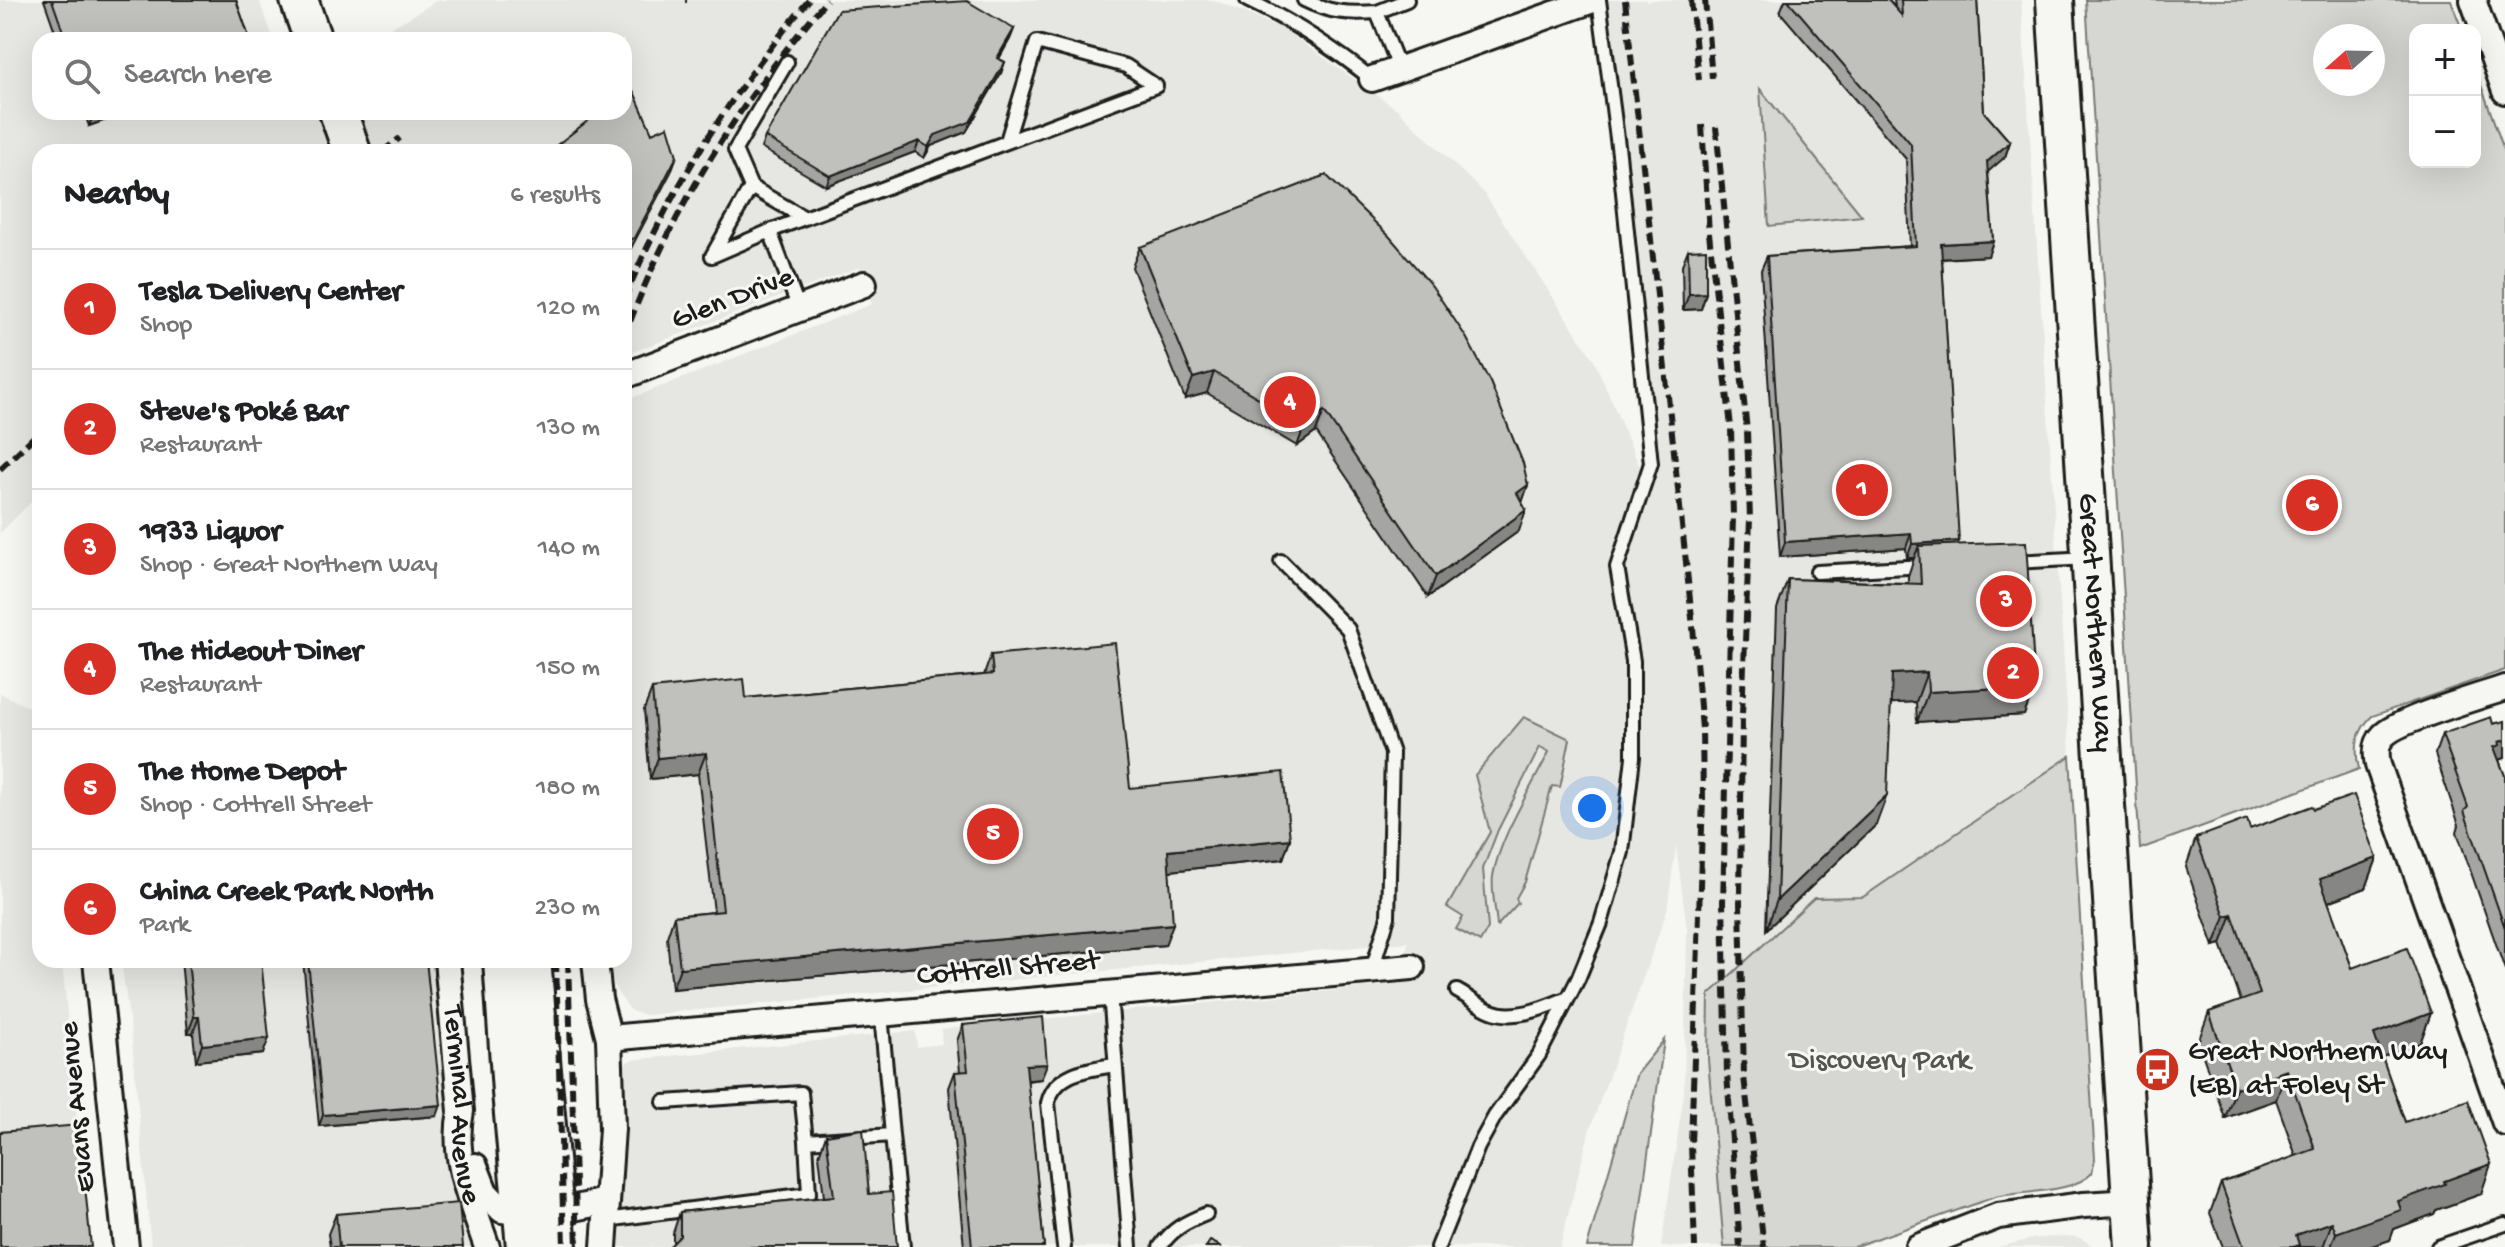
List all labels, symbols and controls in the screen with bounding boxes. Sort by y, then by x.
north arrow [2313,24,2385,96]
map controls [2409,24,2481,168]
button: + [2409,24,2481,96]
search box [32,32,632,120]
icon: search [60,54,104,98]
text: Search here [124,59,272,94]
button: − [2409,96,2481,168]
text: Nearby [64,176,169,216]
text: 6 results [510,181,600,212]
street label: Glen Drive [667,261,799,339]
text: Tesla Delivery Center [140,276,402,311]
text: 1 [85,294,95,325]
text: 120 m [537,294,600,325]
text: Shop [140,311,192,342]
pin: 4 [1264,372,1316,432]
text: Steve's Poké Bar [140,396,347,431]
text: 2 [84,414,96,445]
text: 130 m [537,414,600,445]
text: Restaurant [140,431,260,462]
pin: 1 [1836,460,1888,520]
pin: 6 [2286,475,2338,535]
street label: Great Northern Way [2069,492,2120,754]
text: 1933 Liquor [140,516,281,551]
text: 3 [83,534,97,565]
text: 140 m [538,534,600,565]
text: Shop · Great Northern Way [140,551,438,582]
pin: 3 [1980,571,2032,631]
text: The Hideout Diner [140,636,362,671]
pin: 2 [1987,643,2039,703]
text: 4 [84,654,96,685]
text: 150 m [536,654,600,685]
text: Restaurant [140,671,260,702]
text: The Home Depot [140,756,344,791]
text: 5 [83,774,97,805]
text: 180 m [536,774,600,805]
your location [1572,788,1612,828]
text: Shop · Cottrell Street [140,791,371,822]
pin: 5 [967,804,1019,864]
text: China Creek Park North [140,876,434,911]
text: 6 [83,894,97,925]
text: 230 m [534,894,600,925]
text: Park [140,911,190,942]
street label: Cottrell Street [915,944,1103,995]
street label: Terminal Avenue [434,1002,489,1210]
street label: Evans Avenue [53,1020,105,1194]
place label: Great Northern Way (EB) at Foley St [2188,1036,2448,1105]
park label: Discovery Park [1787,1045,1973,1080]
bus stop icon: Great Northern Way (EB) at Foley St [2133,1046,2181,1094]

